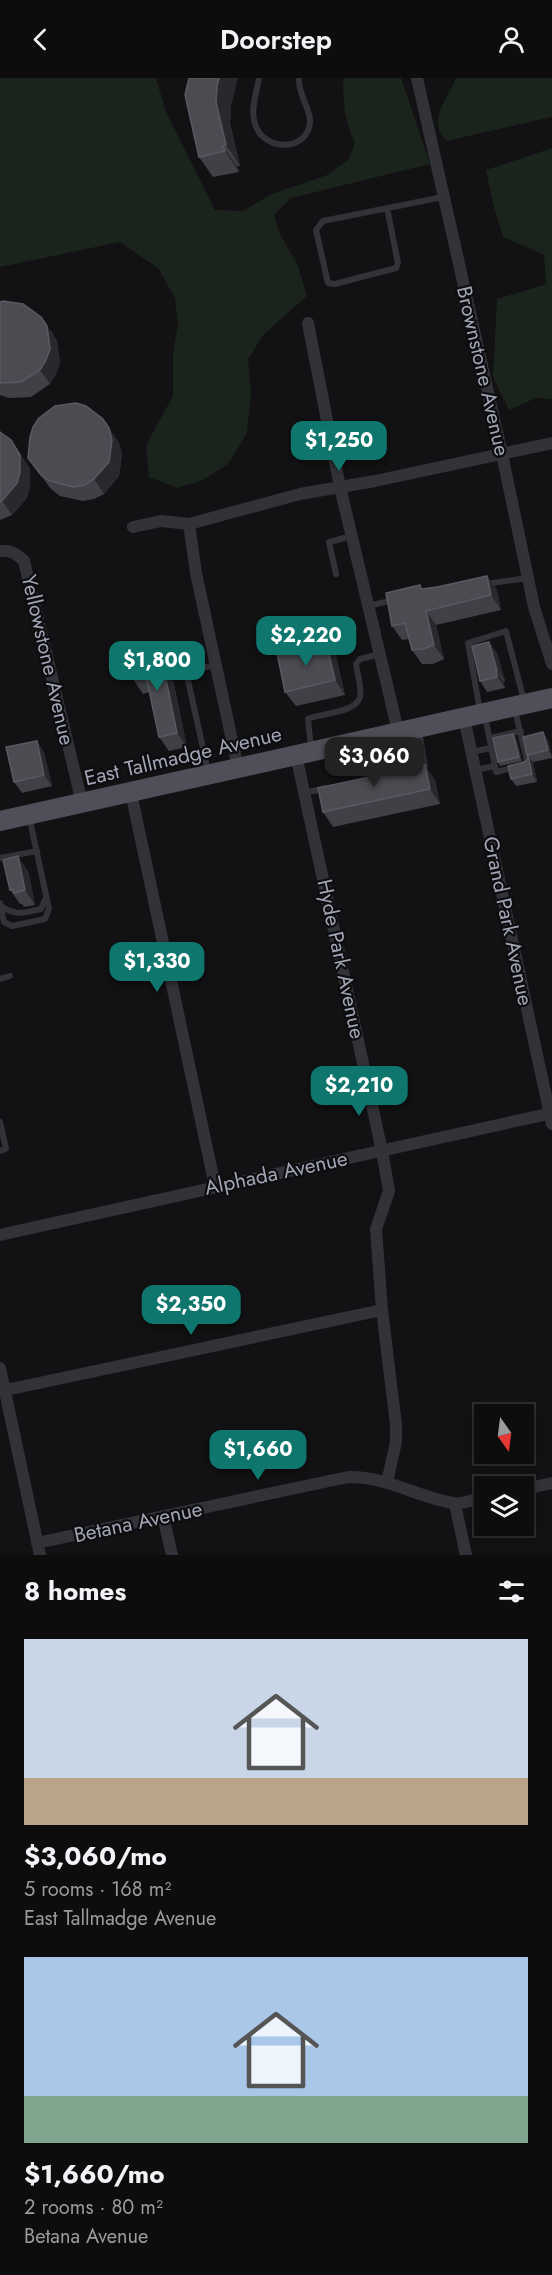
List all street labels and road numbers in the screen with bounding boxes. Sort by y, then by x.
street label: Brownstone Avenue [449,283,517,459]
street label: Yellowstone Avenue [14,572,82,748]
street label: East Tallmadge Avenue [81,719,285,793]
street label: Grand Park Avenue [475,834,541,1008]
street label: Hyde Park Avenue [309,876,373,1042]
street label: Alphada Avenue [202,1143,350,1203]
street label: Betana Avenue [71,1494,205,1550]

